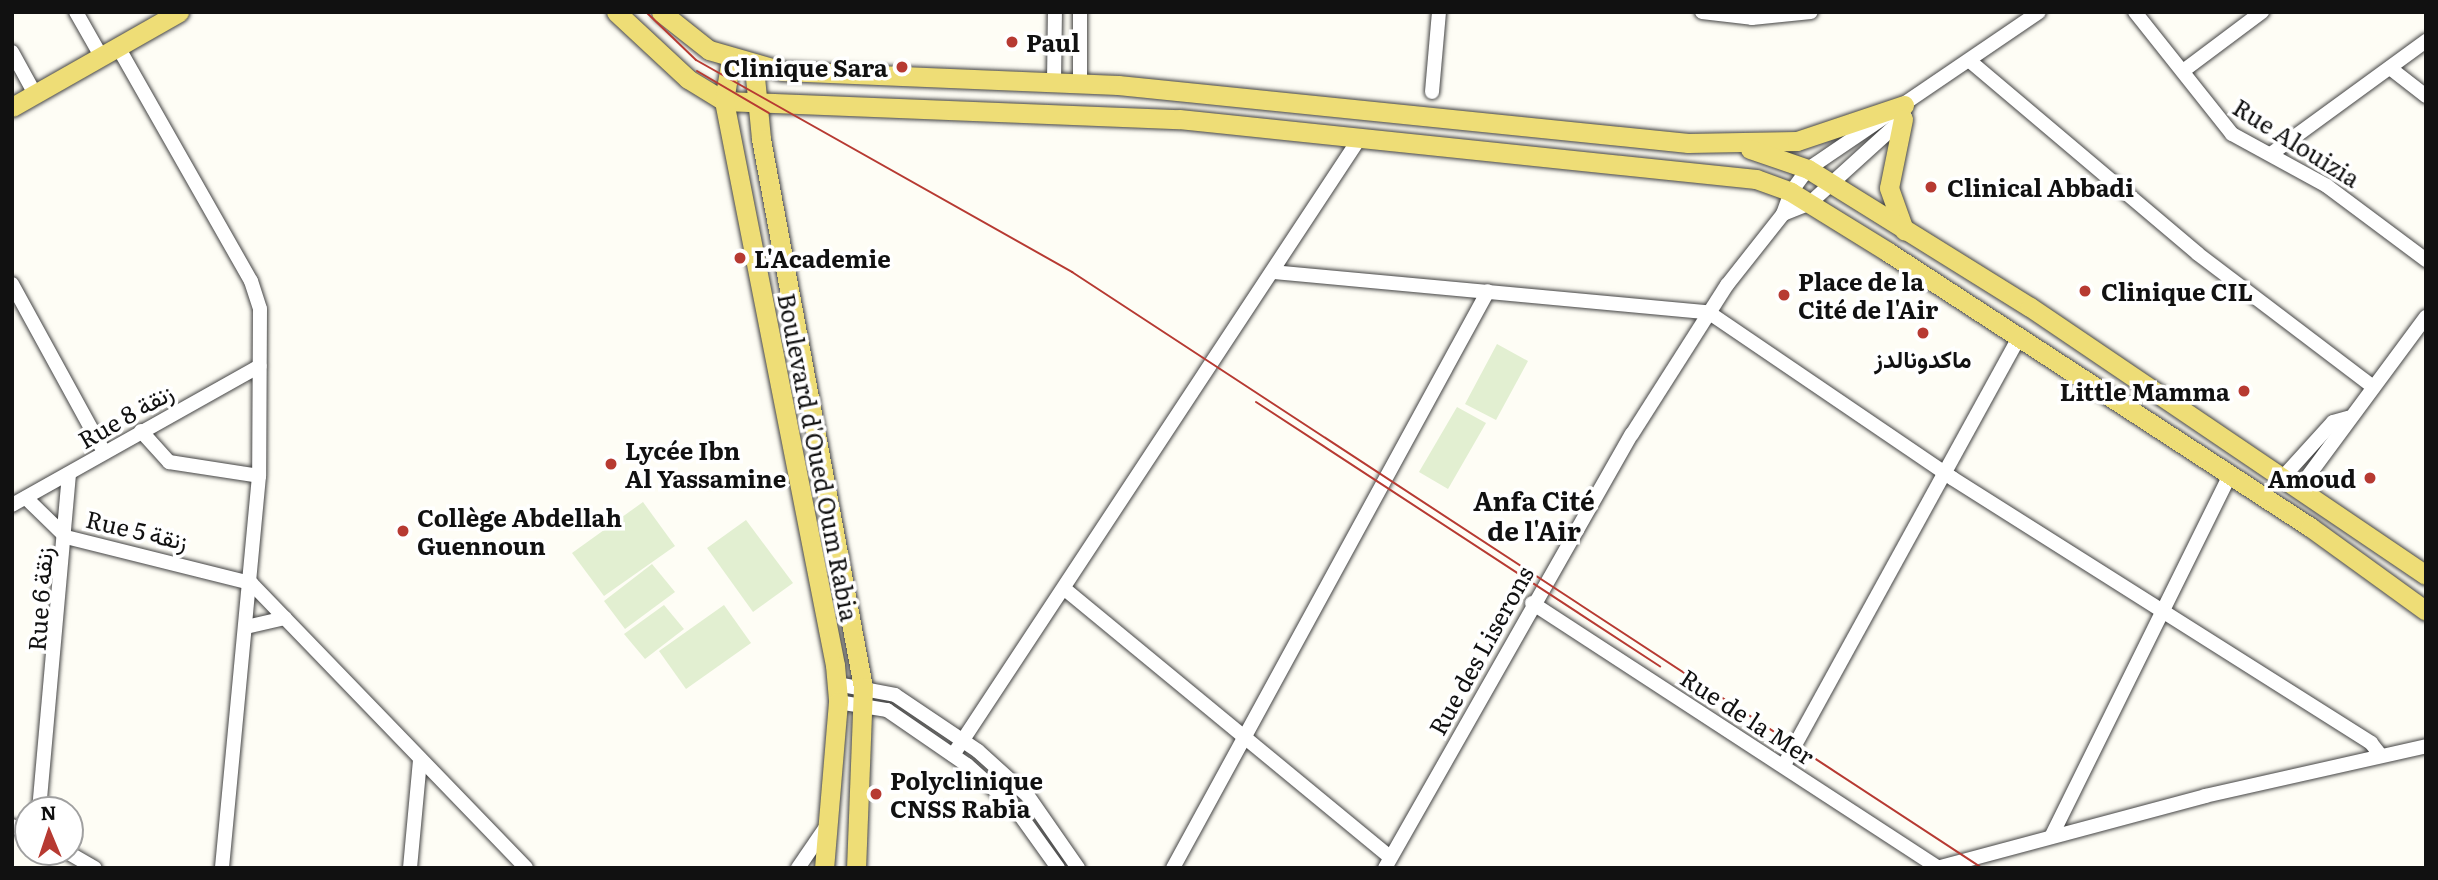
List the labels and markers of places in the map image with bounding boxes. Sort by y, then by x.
place label: Paul [1026,28,1080,56]
marker: Paul [1004,34,1020,50]
place label: Clinique Sara [724,53,888,81]
marker: Clinique Sara [894,59,910,75]
place label: Clinical Abbadi [1947,173,2134,201]
marker: Clinical Abbadi [1921,177,1941,197]
place label: L'Academie [754,244,891,272]
marker: L'Academie [732,250,748,266]
place label: Place de la Cité de l'Air [1798,267,1938,323]
place label: Clinique CIL [2101,277,2253,305]
marker: Clinique CIL [2075,281,2095,301]
marker: Place de la Cité de l'Air [1776,287,1792,303]
marker: ماكدونالدز [1915,325,1931,341]
place label: ماكدونالدز [1874,344,1972,372]
place label: Little Mamma [2060,377,2230,405]
marker: Little Mamma [2236,383,2252,399]
place label: Lycée Ibn Al Yassamine [625,436,786,492]
marker: Lycée Ibn Al Yassamine [603,456,619,472]
place label: Amoud [2268,464,2356,492]
marker: Amoud [2362,470,2378,486]
place label: Collège Abdellah Guennoun [417,503,622,559]
marker: Collège Abdellah Guennoun [395,523,411,539]
place label: Polyclinique CNSS Rabia [890,766,1043,822]
marker: Polyclinique CNSS Rabia [868,786,884,802]

